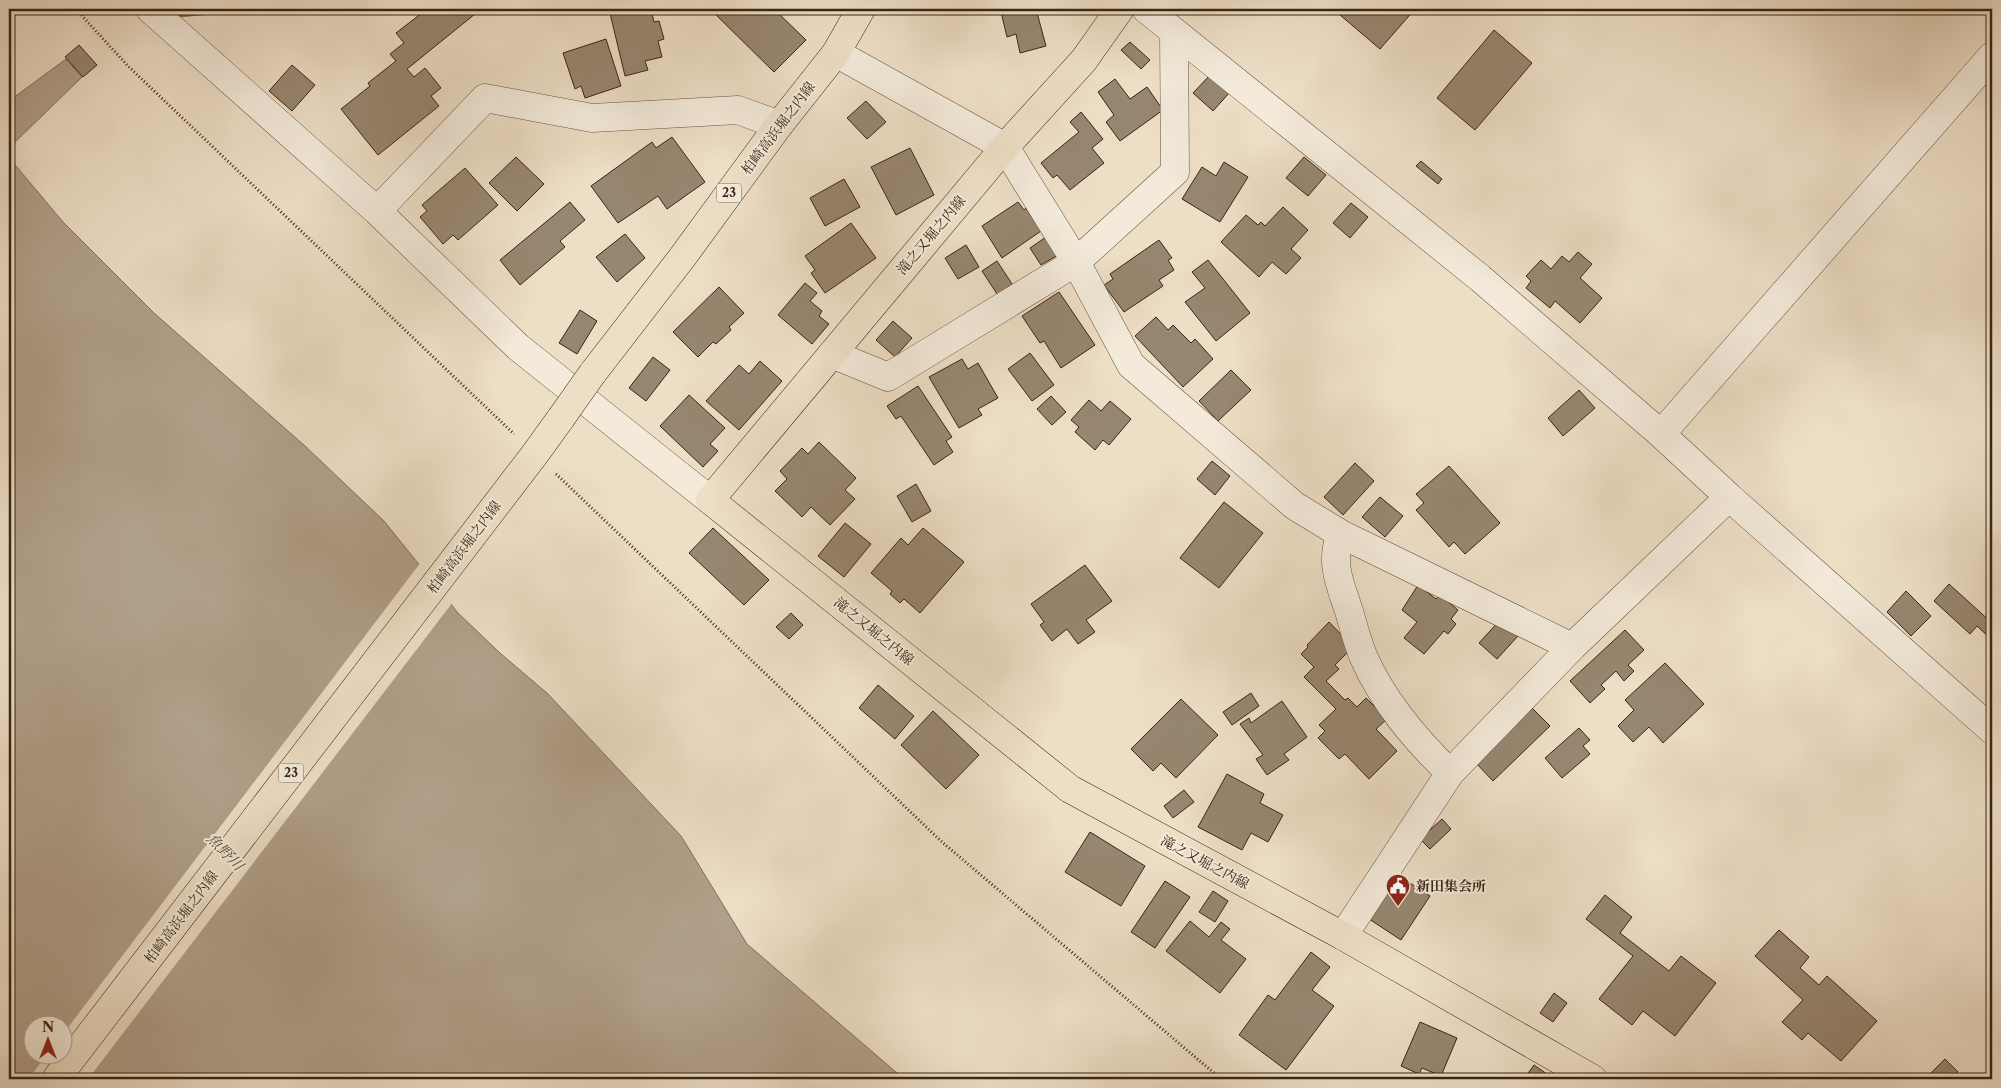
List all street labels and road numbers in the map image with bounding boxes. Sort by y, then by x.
street label: 柏崎高浜堀之内線 [737,78,819,178]
road number: 23 [716,184,742,202]
street label: 滝之又堀之内線 [893,192,969,278]
street label: 柏崎高浜堀之内線 [423,497,505,597]
street label: 滝之又堀之内線 [830,593,918,669]
road number: 23 [278,764,304,782]
street label: 滝之又堀之内線 [1158,831,1252,893]
street label: 柏崎高浜堀之内線 [140,867,222,967]

